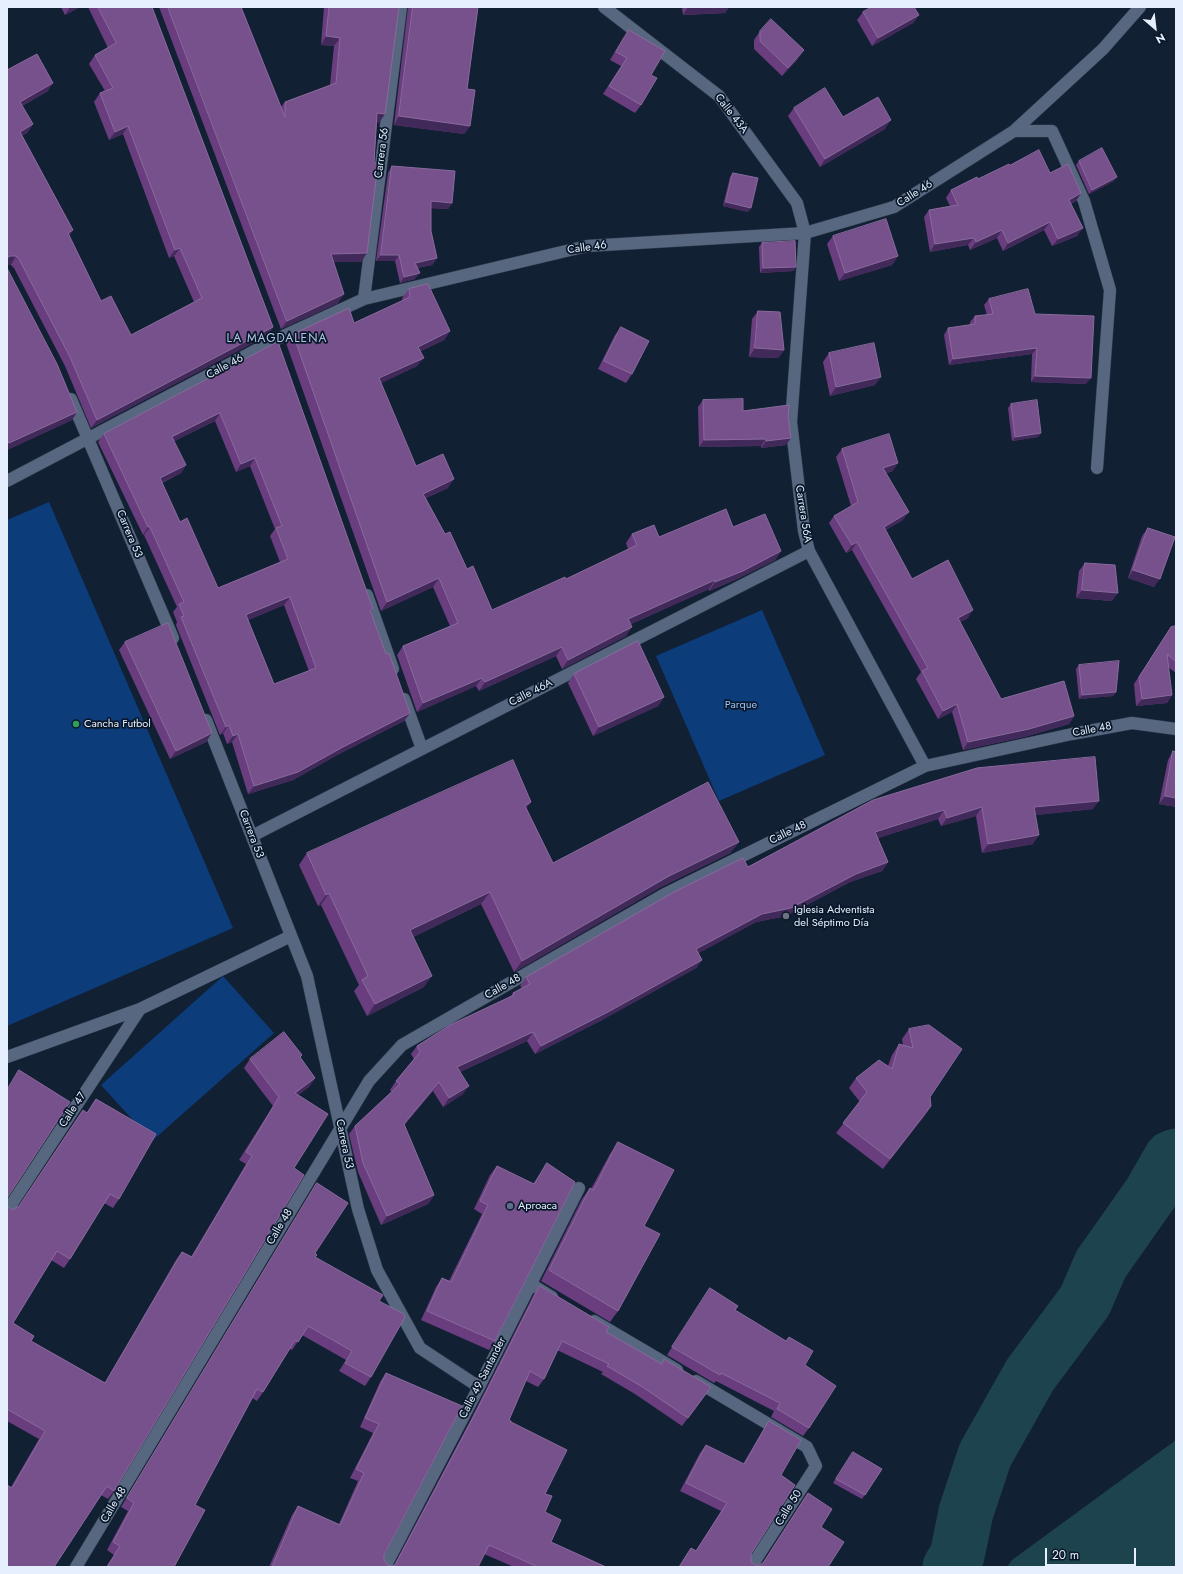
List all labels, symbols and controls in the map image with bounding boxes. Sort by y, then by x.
north arrow [1135,8,1175,48]
text: N [1153,29,1168,48]
street label: Calle 43A [712,92,750,136]
street label: Carrera 56 [372,127,392,179]
street label: Calle 46 [895,178,935,210]
street label: Calle 46 [566,239,608,257]
district label: LA MAGDALENA [227,332,327,346]
street label: Calle 46 [204,352,246,382]
street label: Carrera 56A [792,484,814,544]
street label: Carrera 53 [113,508,145,560]
street label: Calle 46A [507,676,555,710]
park label: Parque [725,698,757,712]
place label: Cancha Futbol [84,717,151,731]
marker: Cancha Futbol [71,719,81,729]
street label: Calle 48 [1071,720,1113,740]
street label: Carrera 53 [236,808,266,860]
street label: Calle 48 [767,818,809,848]
place label: Iglesia Adventista del Séptimo Día [794,903,875,929]
marker: Iglesia Adventista del Séptimo Día [781,911,791,921]
street label: Calle 48 [483,971,523,1003]
street label: Calle 47 [57,1090,89,1130]
street label: Carrera 53 [332,1118,356,1170]
place label: Aproaca [518,1199,557,1213]
marker: Aproaca [505,1201,515,1211]
street label: Calle 48 [264,1207,296,1247]
street label: Calle 49 Santander [457,1335,509,1421]
street label: Calle 48 [98,1485,130,1525]
street label: Calle 50 [773,1488,805,1528]
scale bar [1047,1540,1138,1566]
text: 20 m [1052,1546,1079,1564]

